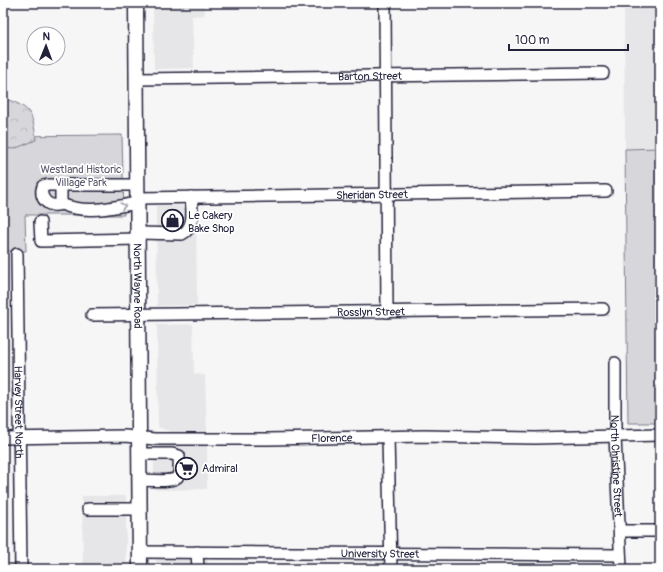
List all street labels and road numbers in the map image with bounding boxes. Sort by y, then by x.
street label: Barton Street [338,70,403,83]
street label: Sheridan Street [336,188,408,202]
street label: North Wayne Road [131,243,144,329]
street label: Rosslyn Street [337,305,406,319]
street label: Harvey Street North [11,366,26,458]
street label: North Christine Street [608,415,625,518]
street label: Florence [311,431,353,445]
street label: University Street [341,547,420,561]

